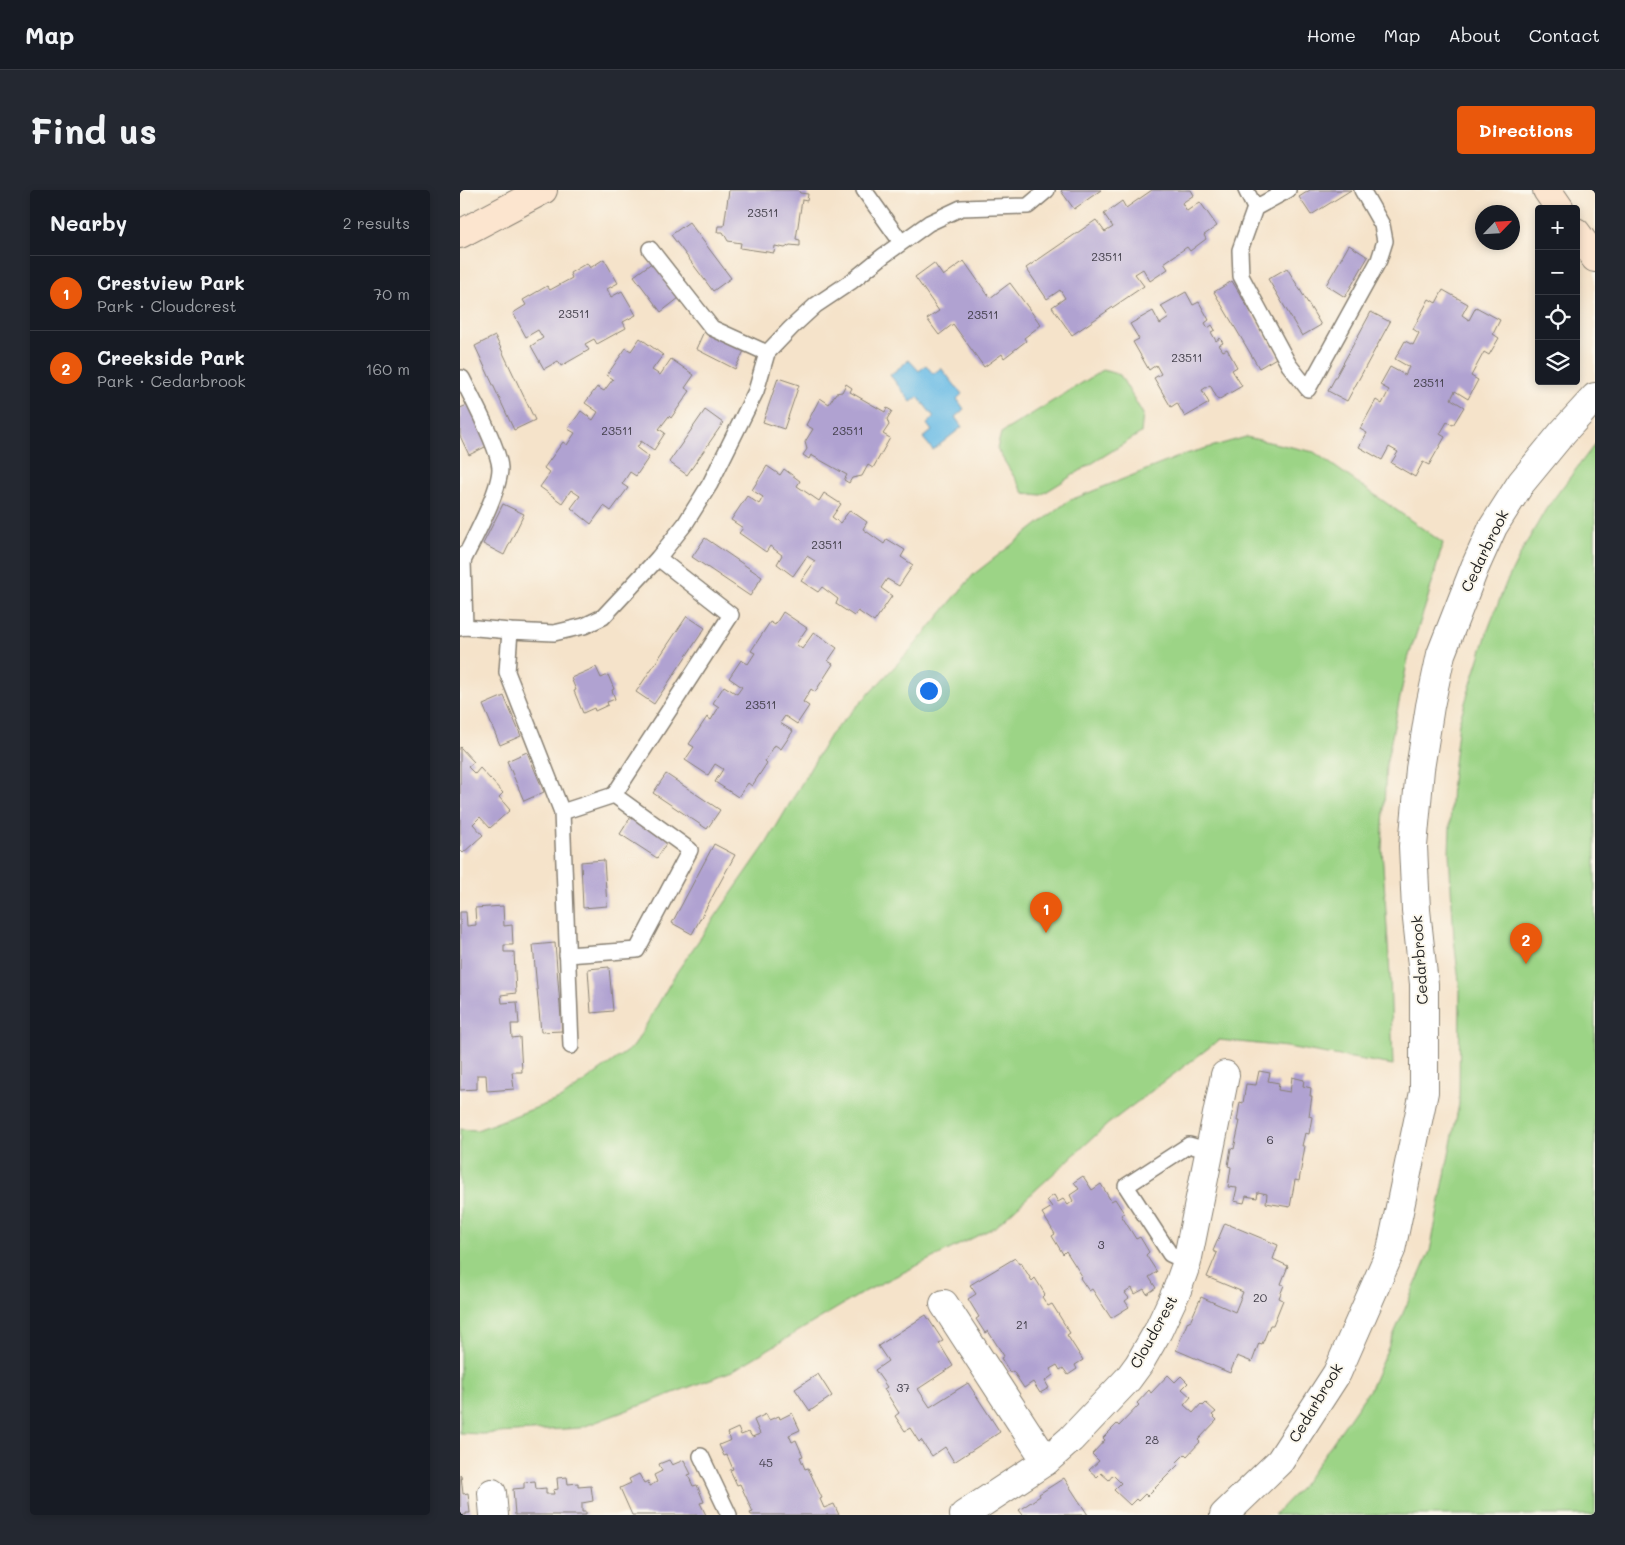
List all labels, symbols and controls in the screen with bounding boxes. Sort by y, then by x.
text: Map [25,19,74,50]
text: Home [1307,23,1356,47]
text: Map [1384,23,1420,47]
text: About [1448,23,1501,47]
text: Contact [1529,23,1600,47]
button: Directions [1457,106,1595,154]
text: Find us [30,107,157,153]
house number: 23511 [747,204,779,220]
north arrow [1475,205,1520,250]
map controls [1535,205,1580,385]
button: + [1535,205,1580,250]
text: Nearby [50,209,127,236]
text: 2 results [343,212,410,233]
house number: 23511 [1091,248,1123,264]
button: − [1535,250,1580,295]
text: Crestview Park [97,270,245,295]
text: 1 [62,283,70,304]
text: 70 m [373,283,410,304]
text: Park · Cloudcrest [97,295,236,316]
button: locate [1535,295,1580,340]
house number: 23511 [558,305,590,321]
house number: 23511 [967,306,999,322]
button: layers [1535,340,1580,385]
text: Creekside Park [97,345,245,370]
house number: 23511 [1171,349,1203,365]
text: 2 [62,358,70,379]
text: 160 m [365,358,410,379]
text: Park · Cedarbrook [97,370,246,391]
house number: 23511 [1413,374,1445,390]
house number: 23511 [601,422,633,438]
house number: 23511 [832,422,864,438]
street label: Cedarbrook [1456,506,1513,595]
house number: 23511 [811,536,843,552]
your location [916,678,942,704]
house number: 23511 [745,696,777,712]
pin: 1 [1030,892,1062,933]
street label: Cedarbrook [1406,915,1432,1005]
pin: 2 [1510,923,1542,964]
house number: 6 [1266,1131,1274,1147]
house number: 3 [1097,1236,1105,1252]
house number: 20 [1253,1289,1268,1305]
street label: Cloudcrest [1125,1291,1181,1372]
house number: 21 [1016,1316,1028,1332]
street label: Cedarbrook [1284,1359,1347,1446]
house number: 37 [896,1379,910,1395]
house number: 28 [1145,1431,1159,1447]
house number: 45 [759,1454,773,1470]

